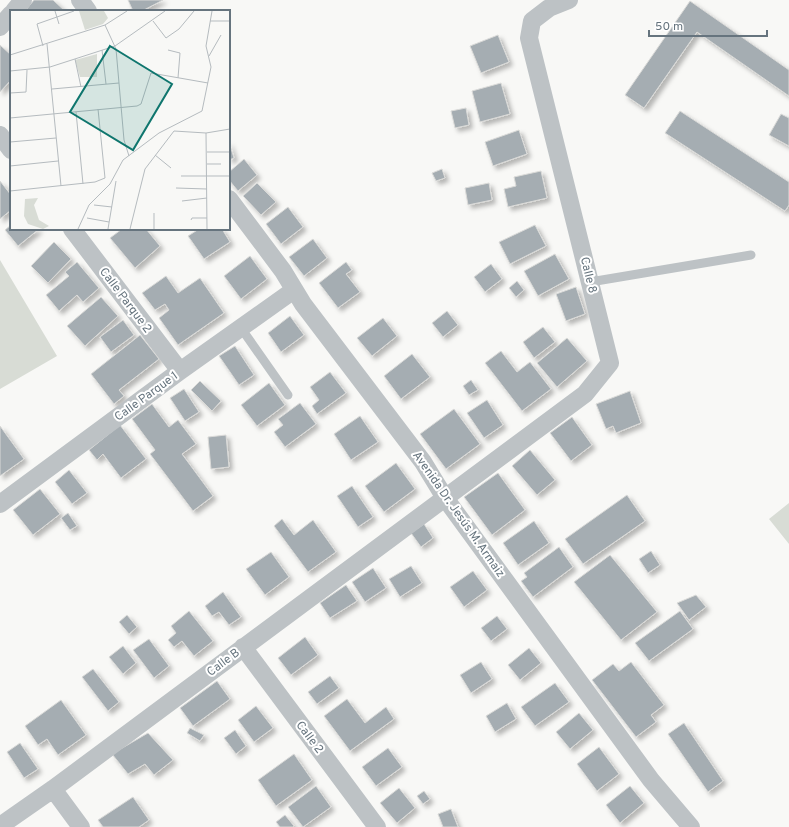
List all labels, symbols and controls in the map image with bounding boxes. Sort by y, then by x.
inset map [10,10,230,230]
scale bar [649,12,767,38]
text: 50 m [655,19,683,35]
street label: Calle 8 [576,255,600,295]
street label: Calle Parque 2 [95,265,155,337]
street label: Calle Parque 1 [112,368,182,425]
street label: Avenida Dr. Jesús M. Armaiz [408,448,508,581]
street label: Calle B [204,645,243,680]
street label: Calle 2 [292,718,327,757]

